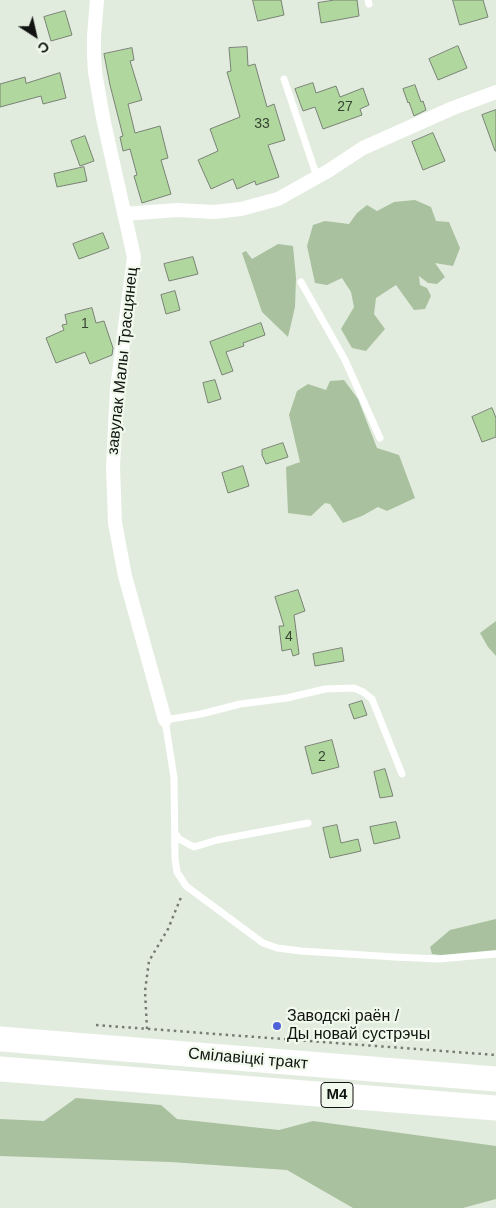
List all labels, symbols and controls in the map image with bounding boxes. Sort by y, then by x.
north arrow [10,10,60,60]
text: С [35,38,52,57]
house number: 27 [337,99,353,115]
house number: 33 [254,116,270,132]
street label: завулак Малы Трасцянец [104,266,142,456]
house number: 1 [81,316,89,332]
house number: 4 [285,629,293,645]
house number: 2 [318,749,326,765]
place label: Заводскі раён / Ды новай сустрэчы [287,1007,430,1045]
marker: Заводскі раён / Ды новай сустрэчы [271,1020,283,1032]
street label: Смілавіцкі тракт [187,1044,309,1074]
road number: М4 [321,1082,353,1108]

